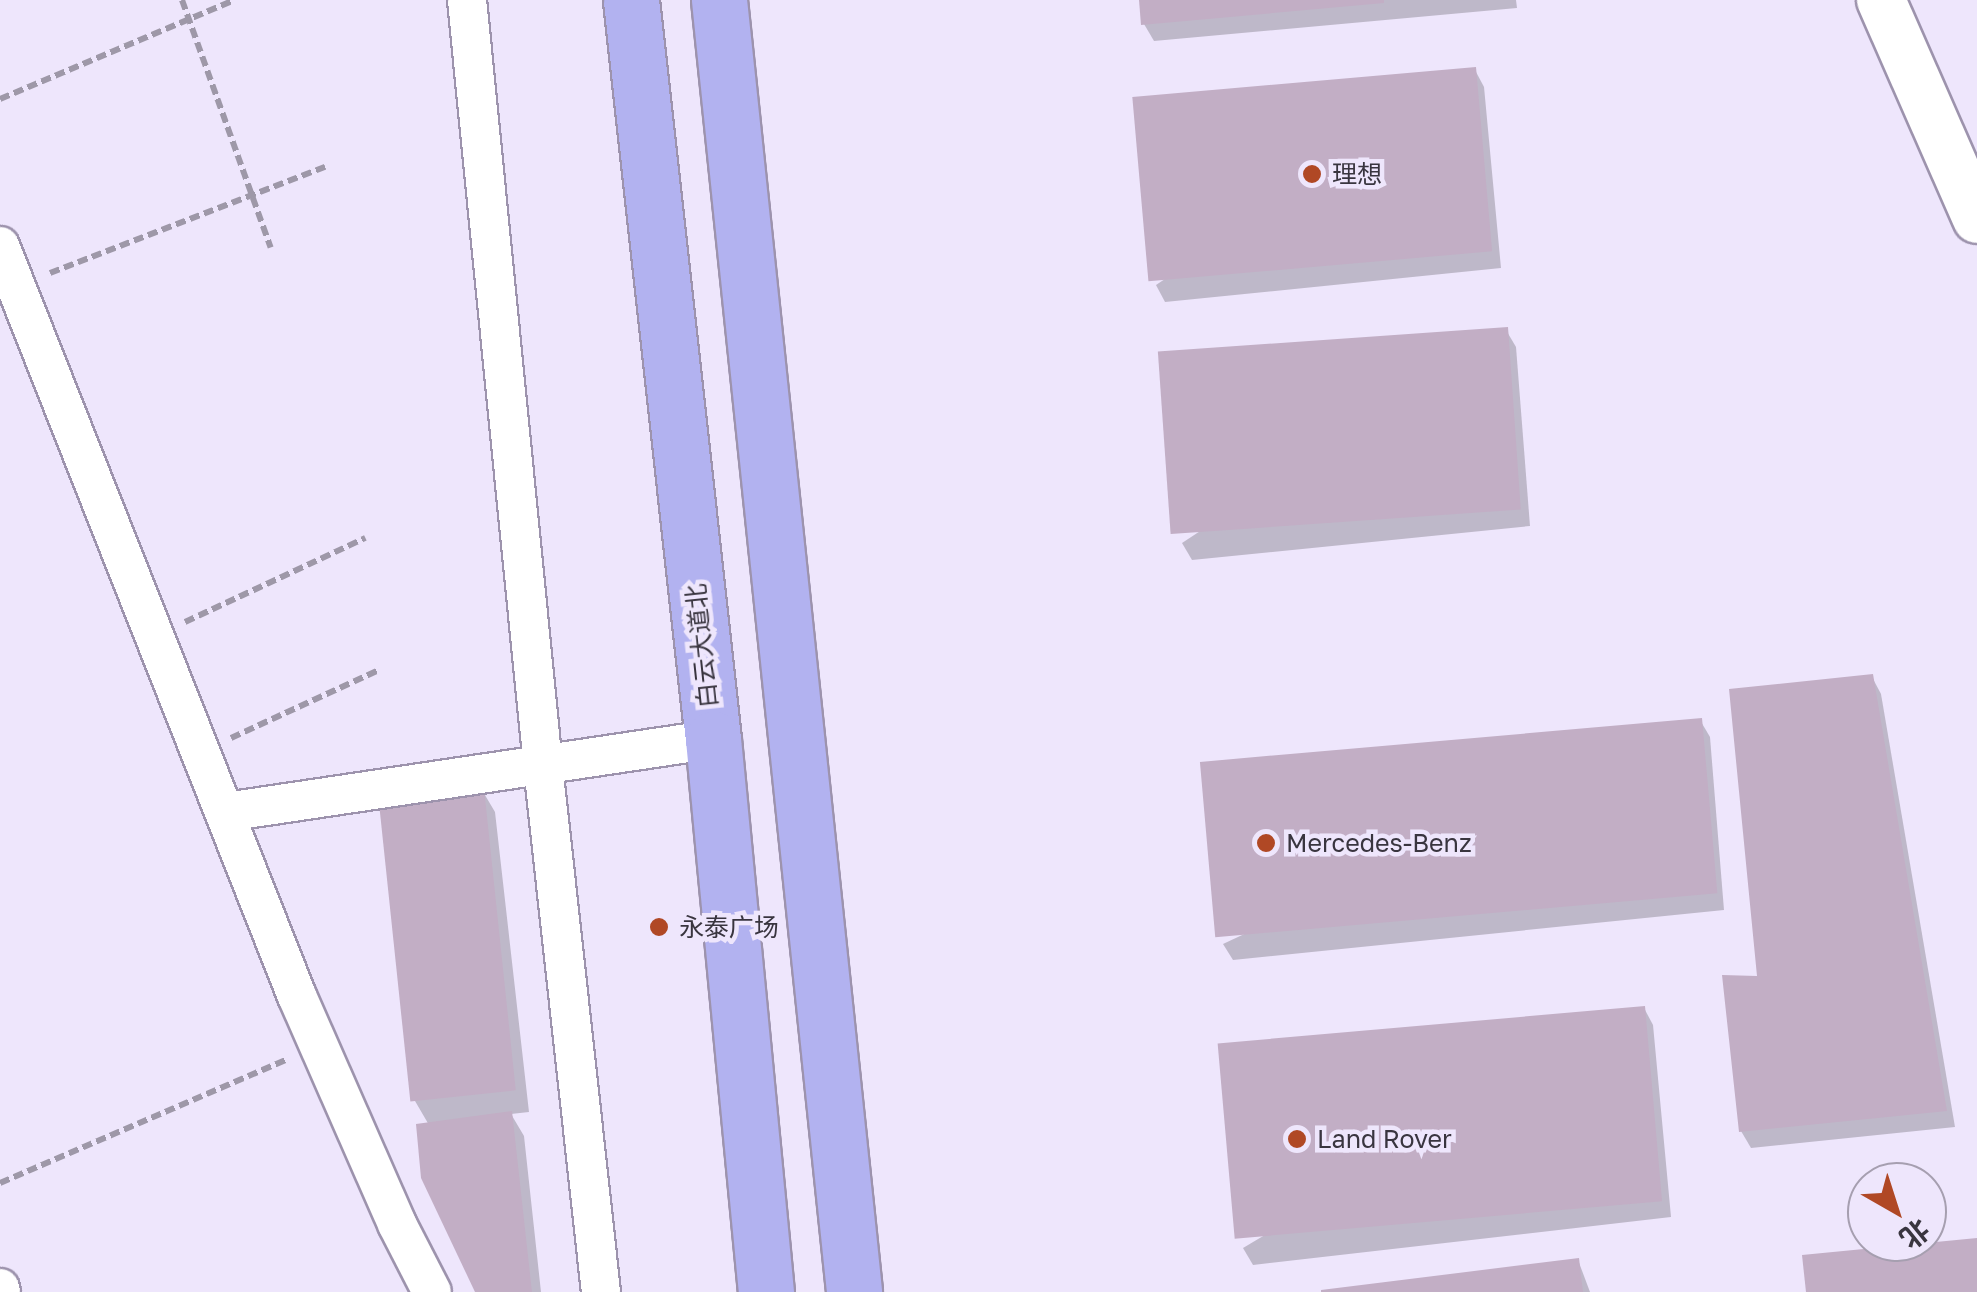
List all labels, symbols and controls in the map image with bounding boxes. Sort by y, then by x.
place label: 理想 [1332,159,1382,189]
marker: 理想 [1301,163,1323,185]
street label: 白云大道北 [681,582,723,710]
place label: Mercedes-Benz [1286,828,1472,858]
marker: Mercedes-Benz [1255,832,1277,854]
place label: 永泰广场 [679,912,779,942]
marker: 永泰广场 [648,916,670,938]
place label: Land Rover [1317,1124,1452,1154]
marker: Land Rover [1286,1128,1308,1150]
north arrow [1847,1162,1947,1262]
text: 北 [1894,1213,1936,1256]

